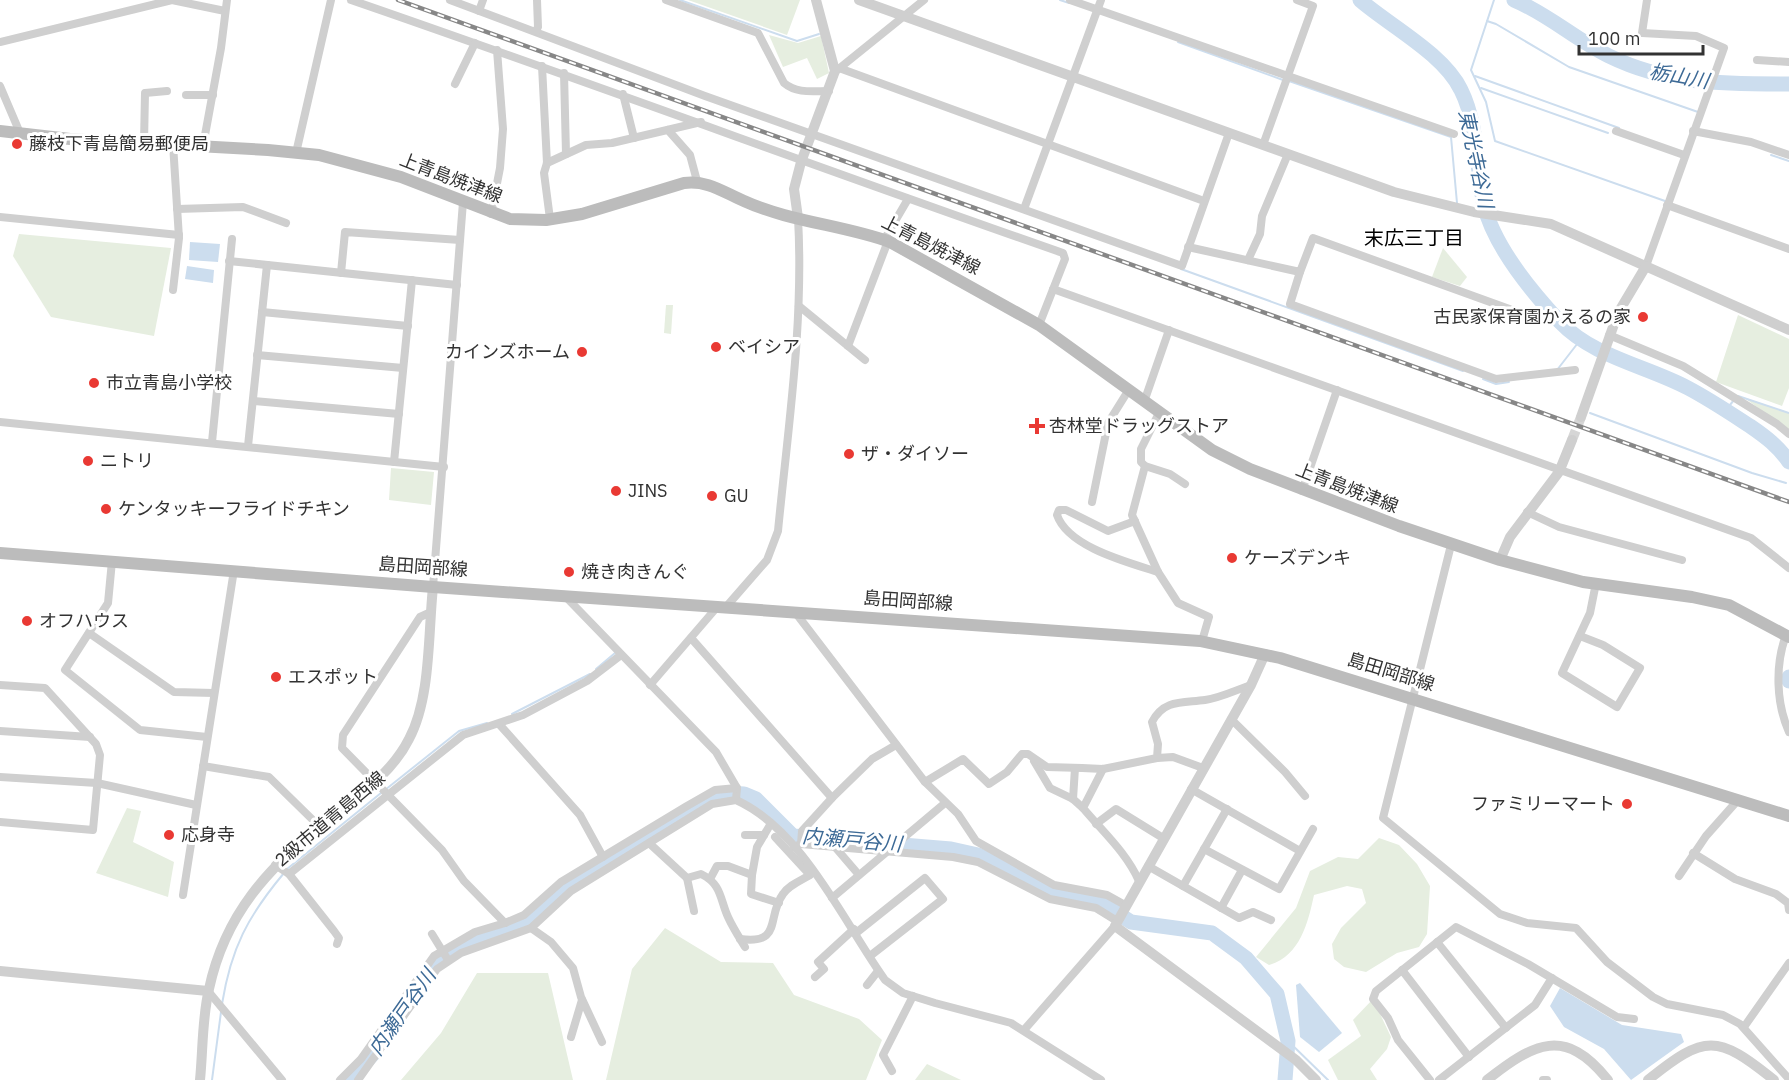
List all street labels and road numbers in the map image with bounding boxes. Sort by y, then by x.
street label: 上青島焼津線 [397,147,506,208]
street label: 上青島焼津線 [878,210,985,279]
street label: 上青島焼津線 [1293,457,1402,518]
street label: 島田岡部線 [377,552,469,581]
street label: 島田岡部線 [862,586,954,615]
street label: 島田岡部線 [1345,647,1438,696]
street label: 2級市道青島西線 [270,766,389,871]

